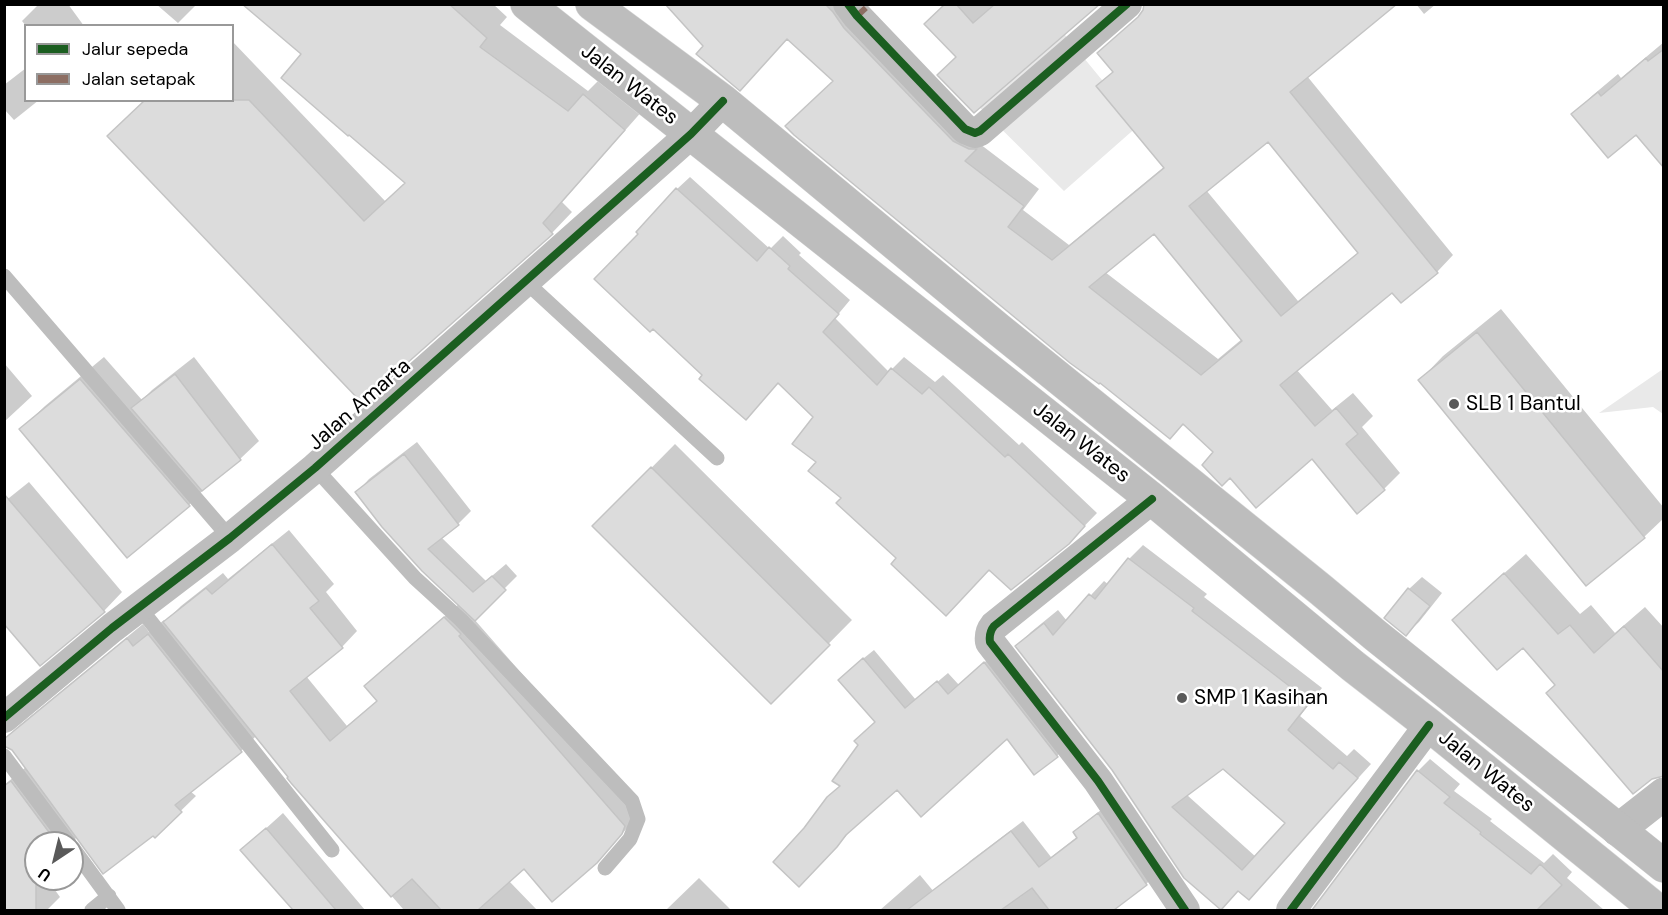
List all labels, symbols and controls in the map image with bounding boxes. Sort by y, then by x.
legend [24,24,234,102]
text: Jalur sepeda [82,37,188,61]
street label: Jalan Wates [575,39,683,131]
text: Jalan setapak [82,67,196,91]
street label: Jalan Amarta [304,354,416,456]
place label: SLB 1 Bantul [1466,391,1581,417]
street label: Jalan Wates [1027,397,1135,489]
marker: SLB 1 Bantul [1447,397,1461,411]
place label: SMP 1 Kasihan [1194,685,1328,711]
marker: SMP 1 Kasihan [1175,691,1189,705]
street label: Jalan Wates [1433,726,1539,818]
north arrow [24,831,84,891]
text: U [34,863,55,886]

